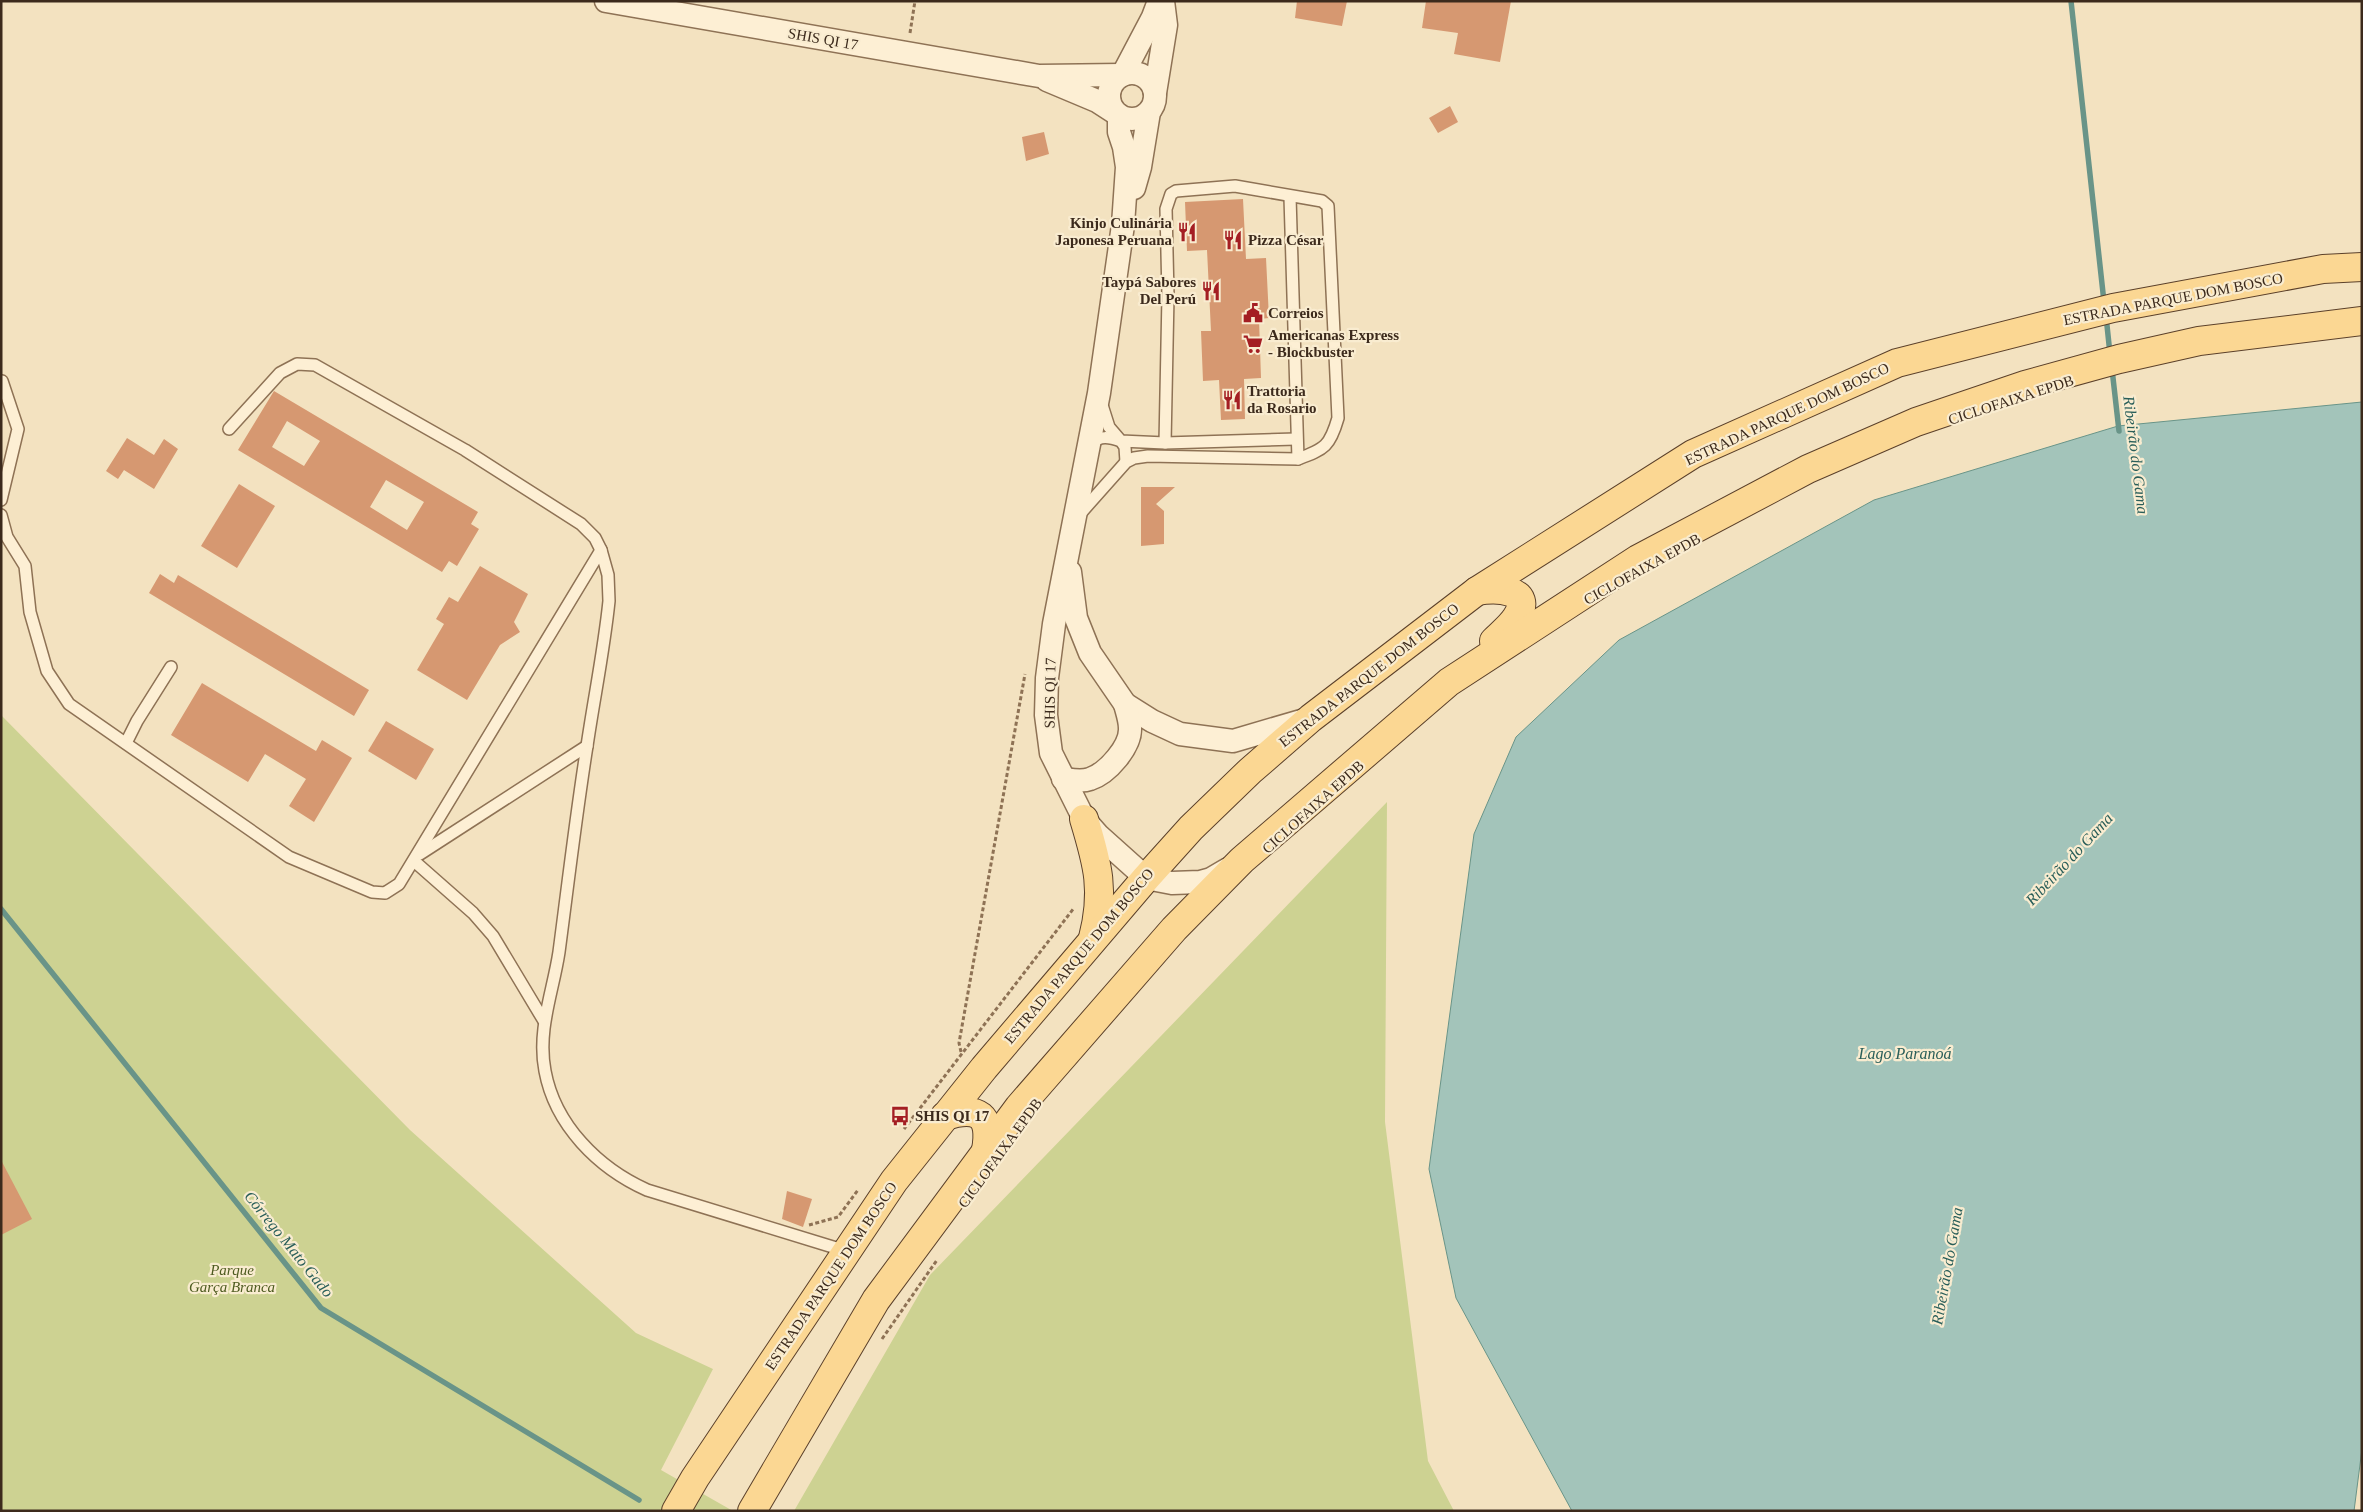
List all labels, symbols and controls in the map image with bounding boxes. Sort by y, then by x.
street label: SHIS QI 17 [787,25,860,53]
place label: Kinjo Culinária Japonesa Peruana [1055,215,1172,248]
restaurant icon: Kinjo Culinária Japonesa Peruana [1176,221,1198,243]
restaurant icon: Pizza César [1222,229,1244,251]
place label: Pizza César [1248,232,1324,248]
street label: ESTRADA PARQUE DOM BOSCO [2062,270,2284,328]
place label: Taypá Sabores Del Perú [1102,274,1196,307]
restaurant icon: Taypá Sabores Del Perú [1200,280,1222,302]
public building icon: Correios [1242,302,1264,324]
place label: Correios [1268,305,1324,321]
place label: Americanas Express - Blockbuster [1268,327,1399,360]
supermarket icon: Americanas Express - Blockbuster [1242,333,1264,355]
street label: ESTRADA PARQUE DOM BOSCO [1682,360,1892,468]
street label: CICLOFAIXA EPDB [1946,372,2076,428]
place label: Trattoria da Rosario [1247,383,1317,416]
restaurant icon: Trattoria da Rosario [1221,389,1243,411]
water label: Ribeirão do Gama [2120,394,2152,515]
street label: CICLOFAIXA EPDB [1581,530,1703,608]
street label: ESTRADA PARQUE DOM BOSCO [1276,600,1462,750]
street label: SHIS QI 17 [1041,657,1059,729]
street label: CICLOFAIXA EPDB [1259,757,1367,857]
water label: Ribeirão do Gama [2021,810,2116,909]
street label: ESTRADA PARQUE DOM BOSCO [1001,865,1157,1047]
water label: Lago Paranoá [1858,1045,1951,1063]
street label: CICLOFAIXA EPDB [955,1095,1045,1211]
bus stop icon: SHIS QI 17 [889,1105,911,1127]
place label: SHIS QI 17 [915,1108,990,1124]
street label: ESTRADA PARQUE DOM BOSCO [762,1179,900,1373]
water label: Córrego Mato Gado [240,1188,337,1301]
water label: Ribeirão do Gama [1928,1206,1966,1327]
park label: Parque Garça Branca [189,1262,275,1295]

